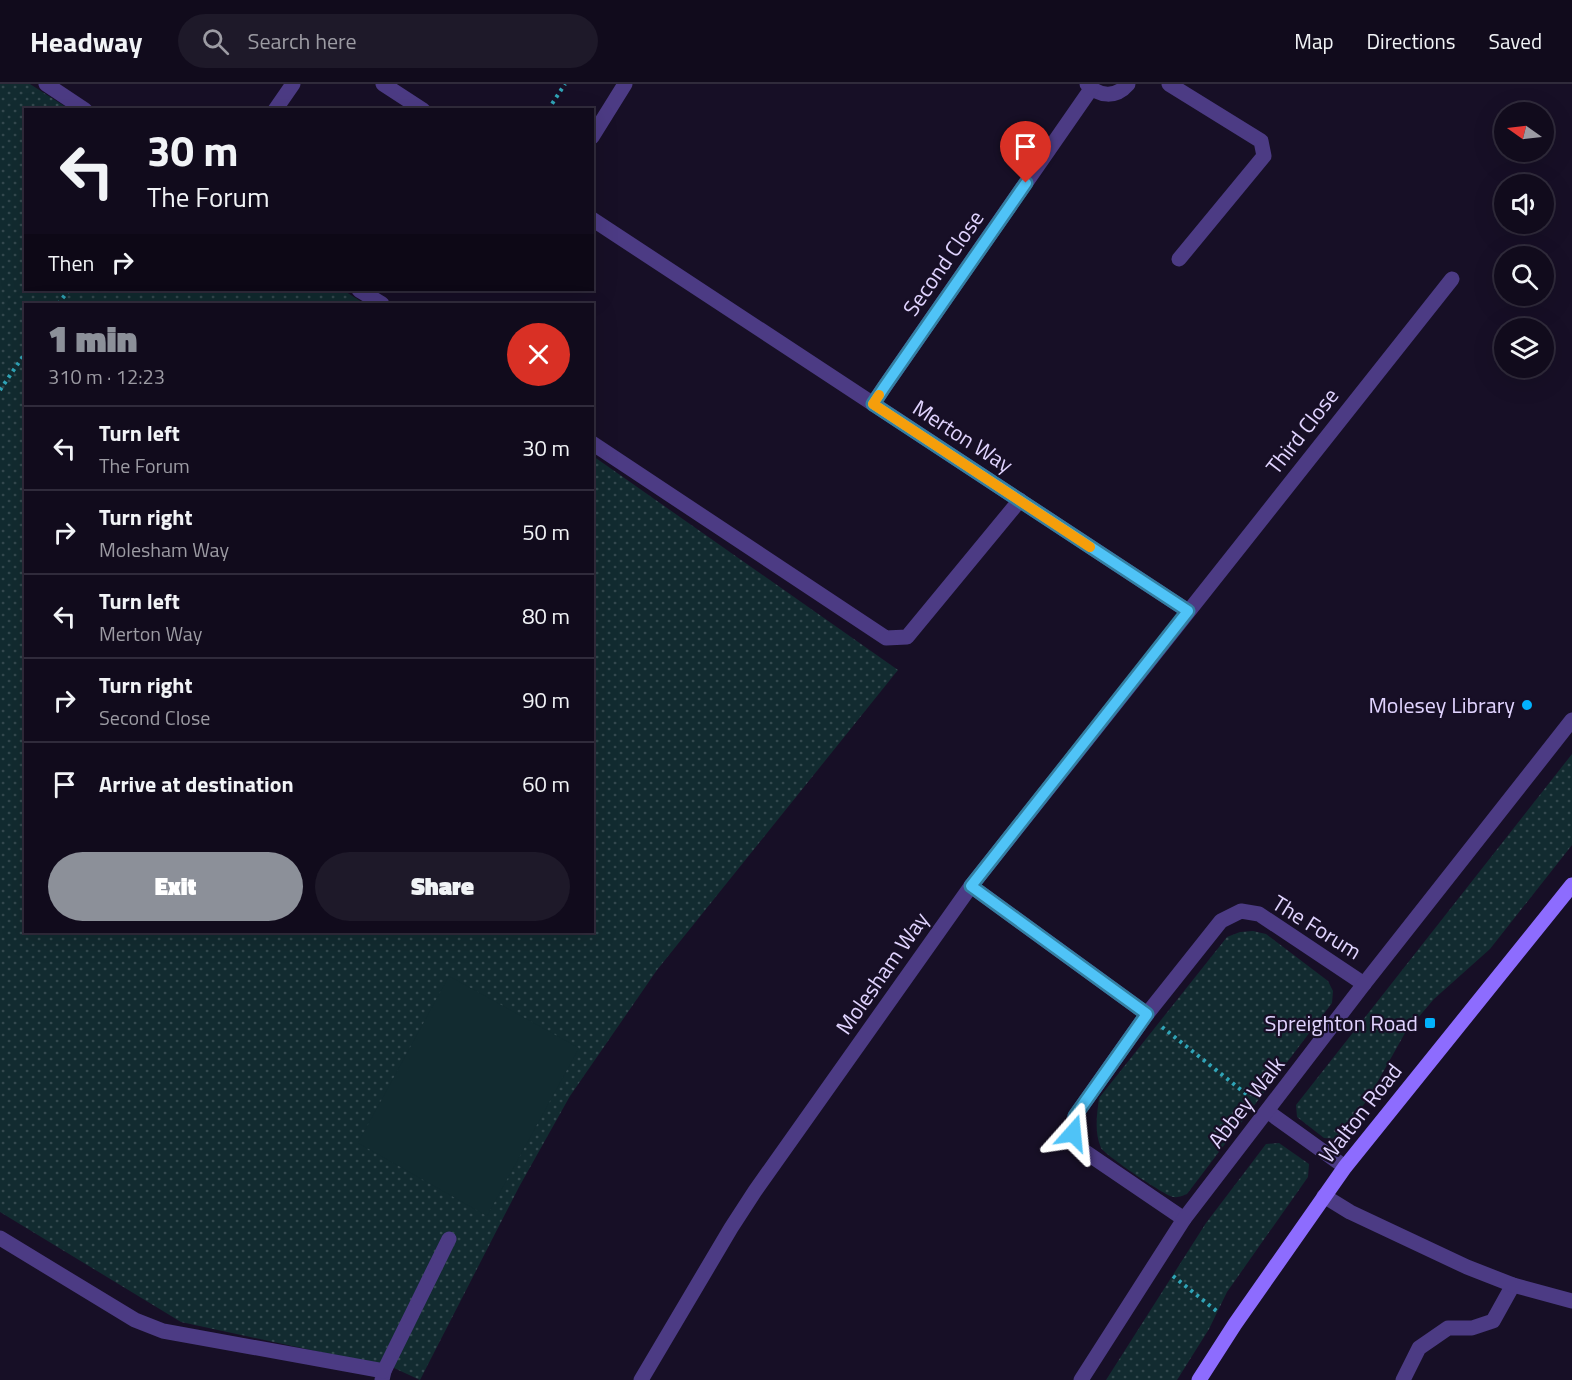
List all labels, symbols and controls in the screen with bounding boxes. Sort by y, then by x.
search box [178,14,598,68]
text: Headway [30,20,142,63]
text: Search here [247,24,357,58]
icon: search [199,25,232,58]
text: Map [1294,25,1334,57]
text: Directions [1367,25,1456,57]
text: Saved [1489,25,1542,57]
north arrow [1494,102,1554,162]
map controls [1494,102,1554,378]
text: 30 m [147,118,239,182]
pin [1000,121,1051,183]
icon: arrive [1009,130,1042,163]
icon: left [48,132,126,210]
button: sound [1494,174,1554,234]
text: The Forum [147,176,270,217]
street label: Second Close [894,203,992,323]
text: Then [48,246,94,280]
icon: right [106,246,139,279]
button: search [1494,246,1554,306]
text: 1 min [48,311,137,366]
button: layers [1494,318,1554,378]
button: close [507,323,570,386]
text: 310 m · 12:23 [48,361,165,392]
street label: Third Close [1257,380,1347,482]
street label: Merton Way [906,391,1020,481]
text: Turn left [99,416,180,450]
text: 30 m [522,431,570,465]
icon: left [48,432,81,465]
text: The Forum [99,450,190,481]
text: Turn right [99,500,193,534]
text: 50 m [522,515,570,549]
icon: right [48,516,81,549]
text: Molesham Way [99,534,229,565]
text: Turn left [99,584,180,618]
text: 80 m [522,599,570,633]
icon: left [48,600,81,633]
text: Merton Way [99,618,202,649]
text: Turn right [99,668,193,702]
text: 90 m [522,683,570,717]
icon: right [48,684,81,717]
place label: Molesey Library [1368,688,1515,722]
marker: Molesey Library [1520,698,1534,712]
text: Second Close [99,702,210,733]
text: Arrive at destination [99,767,294,801]
text: 60 m [522,767,570,801]
icon: arrive [48,768,81,801]
button: Exit [48,852,303,921]
button: Share [315,852,570,921]
street label: The Forum [1266,886,1368,968]
street label: Molesham Way [827,904,937,1041]
place label: Spreighton Road [1264,1006,1418,1040]
marker: Spreighton Road [1423,1016,1437,1030]
street label: Abbey Walk [1199,1048,1293,1155]
street label: Walton Road [1310,1056,1410,1170]
position arrow [1041,1101,1105,1165]

